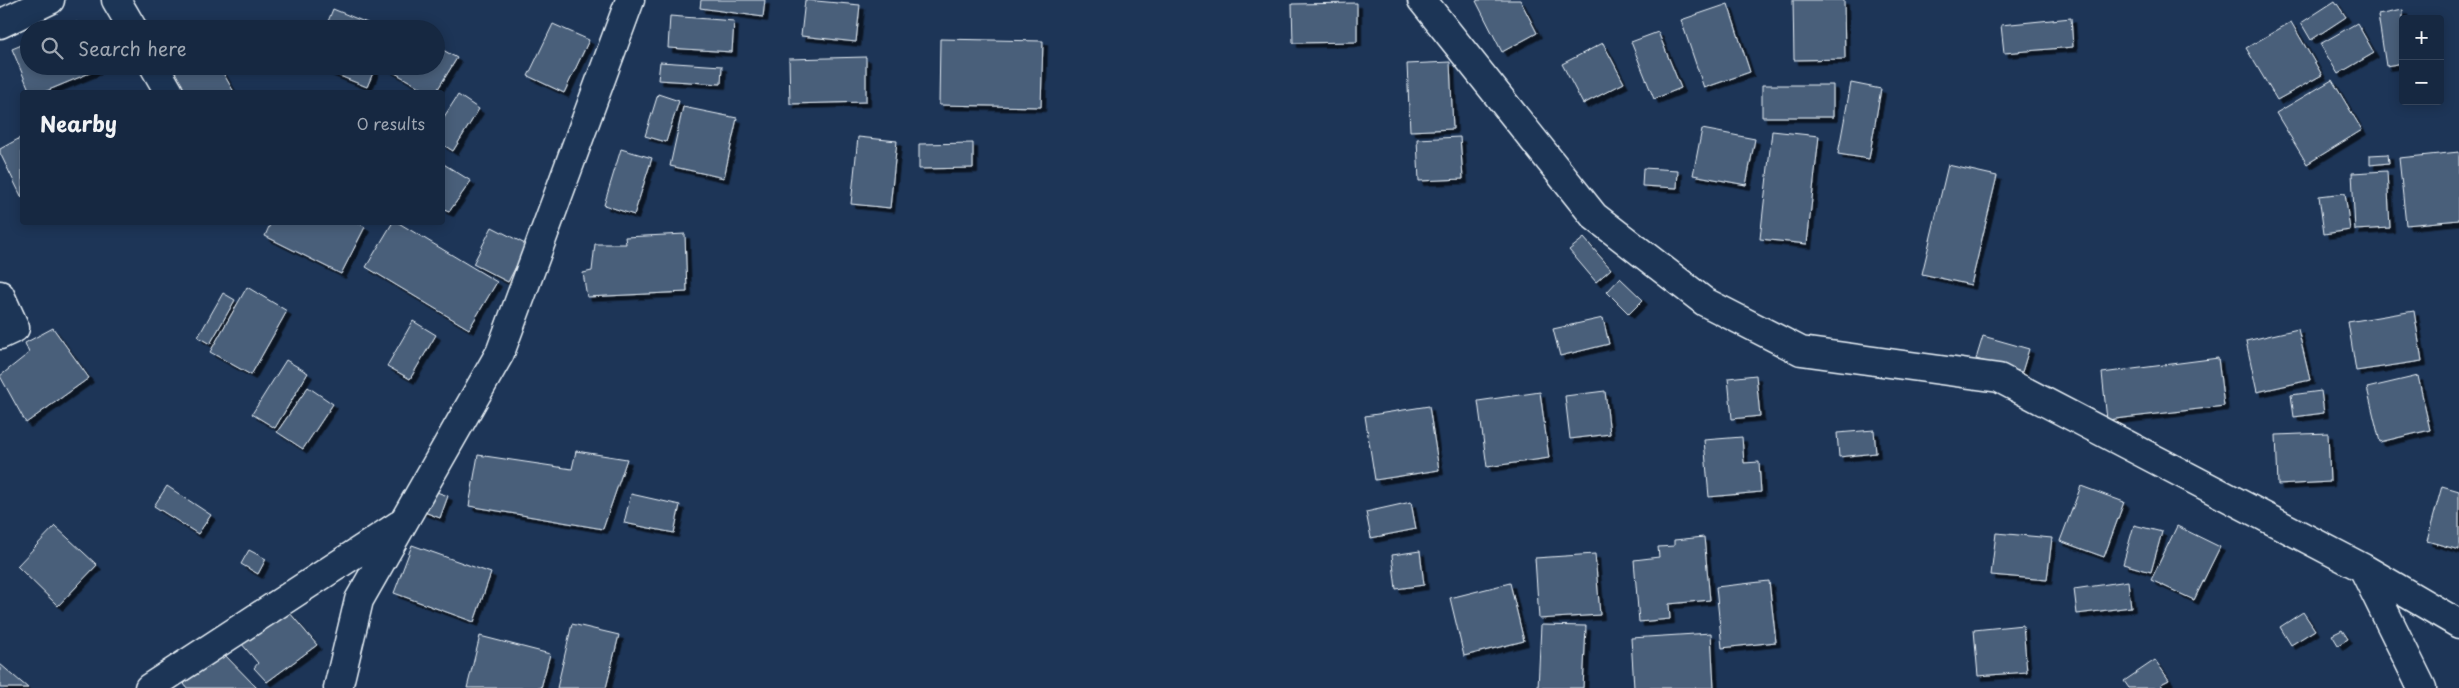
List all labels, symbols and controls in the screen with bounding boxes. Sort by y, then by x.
map controls [2399,15,2444,105]
button: + [2399,15,2444,60]
search box [20,20,445,75]
icon: search [38,34,66,62]
text: Search here [78,34,187,62]
button: − [2399,60,2444,105]
text: Nearby [40,107,117,139]
text: 0 results [357,111,425,135]

